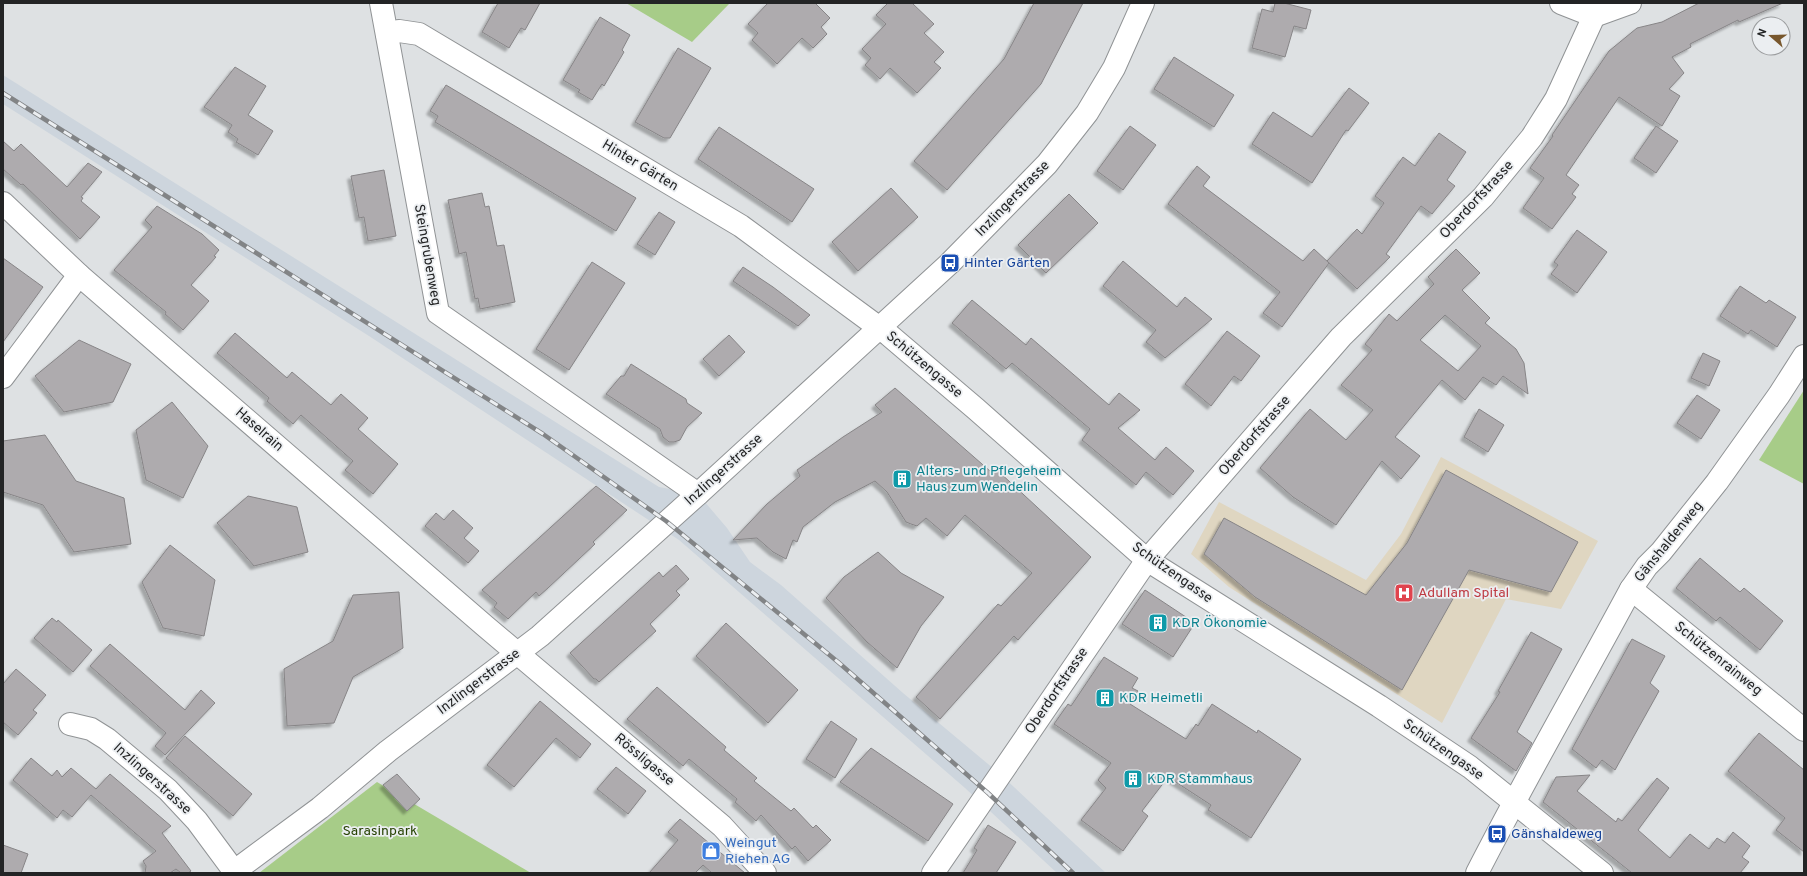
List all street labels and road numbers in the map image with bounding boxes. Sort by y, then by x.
street label: Hinter Gärten [599,137,681,195]
street label: Inzlingerstrasse [972,157,1054,241]
street label: Oberdorfstrasse [1436,157,1518,243]
street label: Steingrubenweg [410,203,444,307]
street label: Schützengasse [882,328,966,402]
street label: Oberdorfstrasse [1216,392,1294,480]
street label: Haselrain [231,404,287,456]
street label: Inzlingerstrasse [681,430,767,510]
street label: Gänshaldenweg [1631,498,1707,586]
street label: Schützengasse [1128,539,1216,607]
street label: Schützenrainweg [1671,618,1765,700]
street label: Oberdorfstrasse [1022,644,1092,738]
street label: Inzlingerstrasse [434,645,524,719]
street label: Schützengasse [1399,716,1487,784]
street label: Rössligasse [610,730,678,790]
street label: Inzlingerstrasse [109,739,195,819]

